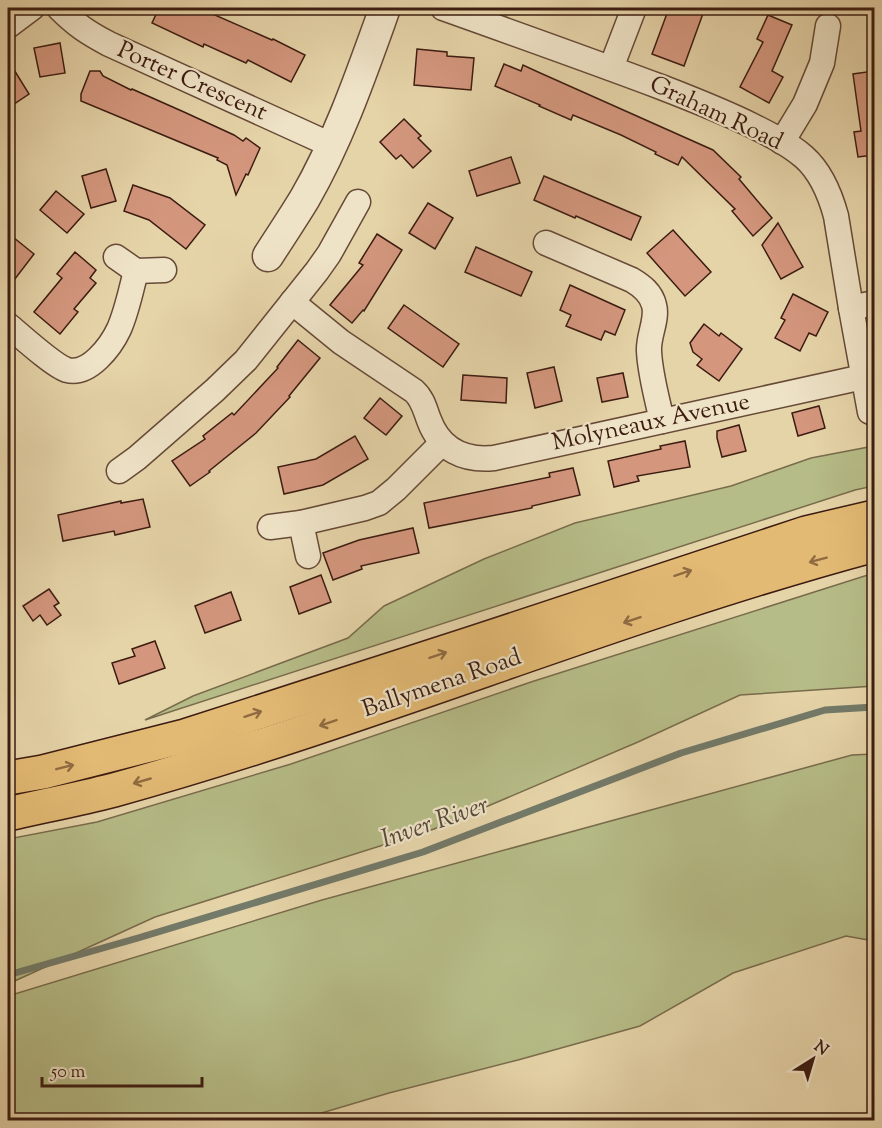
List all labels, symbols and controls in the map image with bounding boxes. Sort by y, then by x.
street label: Porter Crescent [112,34,272,130]
street label: Graham Road [644,68,789,160]
street label: Molyneaux Avenue [549,385,753,461]
one-way arrow [809,555,828,567]
one-way arrow [673,567,692,578]
one-way arrow [623,615,642,626]
street label: Ballymena Road [358,641,527,727]
one-way arrow [428,648,447,659]
one-way arrow [243,708,262,719]
one-way arrow [319,718,338,729]
one-way arrow [55,760,74,772]
one-way arrow [133,776,152,787]
water label: Inver River [376,787,494,859]
north arrow [783,1029,843,1089]
text: N [808,1036,833,1062]
scale bar [42,1050,202,1088]
text: 50 m [50,1060,86,1086]

